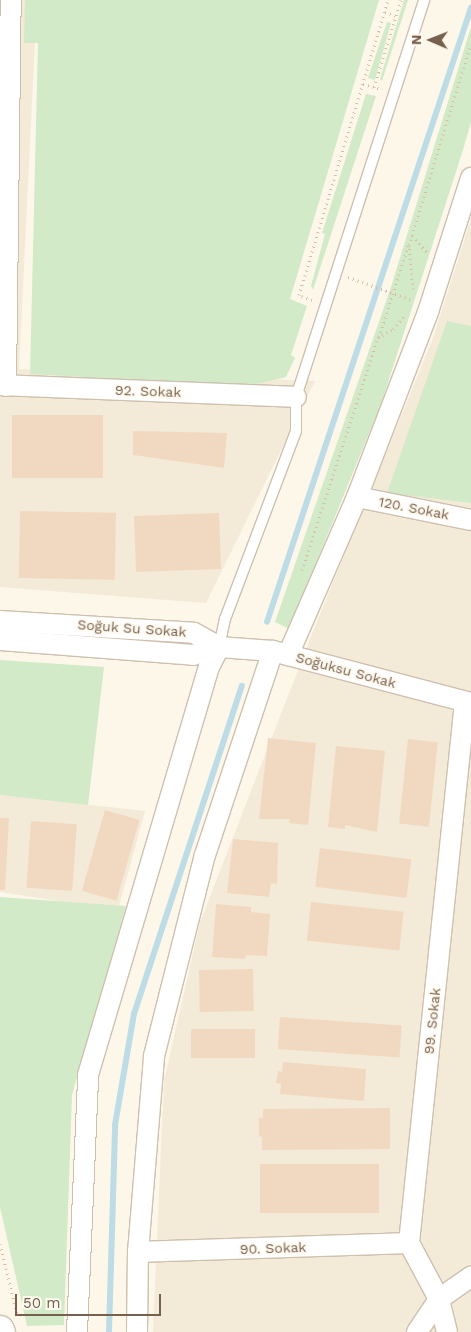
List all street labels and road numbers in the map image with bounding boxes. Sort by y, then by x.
street label: 92. Sokak [115,381,181,401]
street label: 120. Sokak [377,493,451,523]
street label: Soğuk Su Sokak [77,616,187,640]
street label: Soğuksu Sokak [294,649,398,691]
street label: 99. Sokak [420,987,444,1055]
street label: 90. Sokak [239,1238,307,1258]

